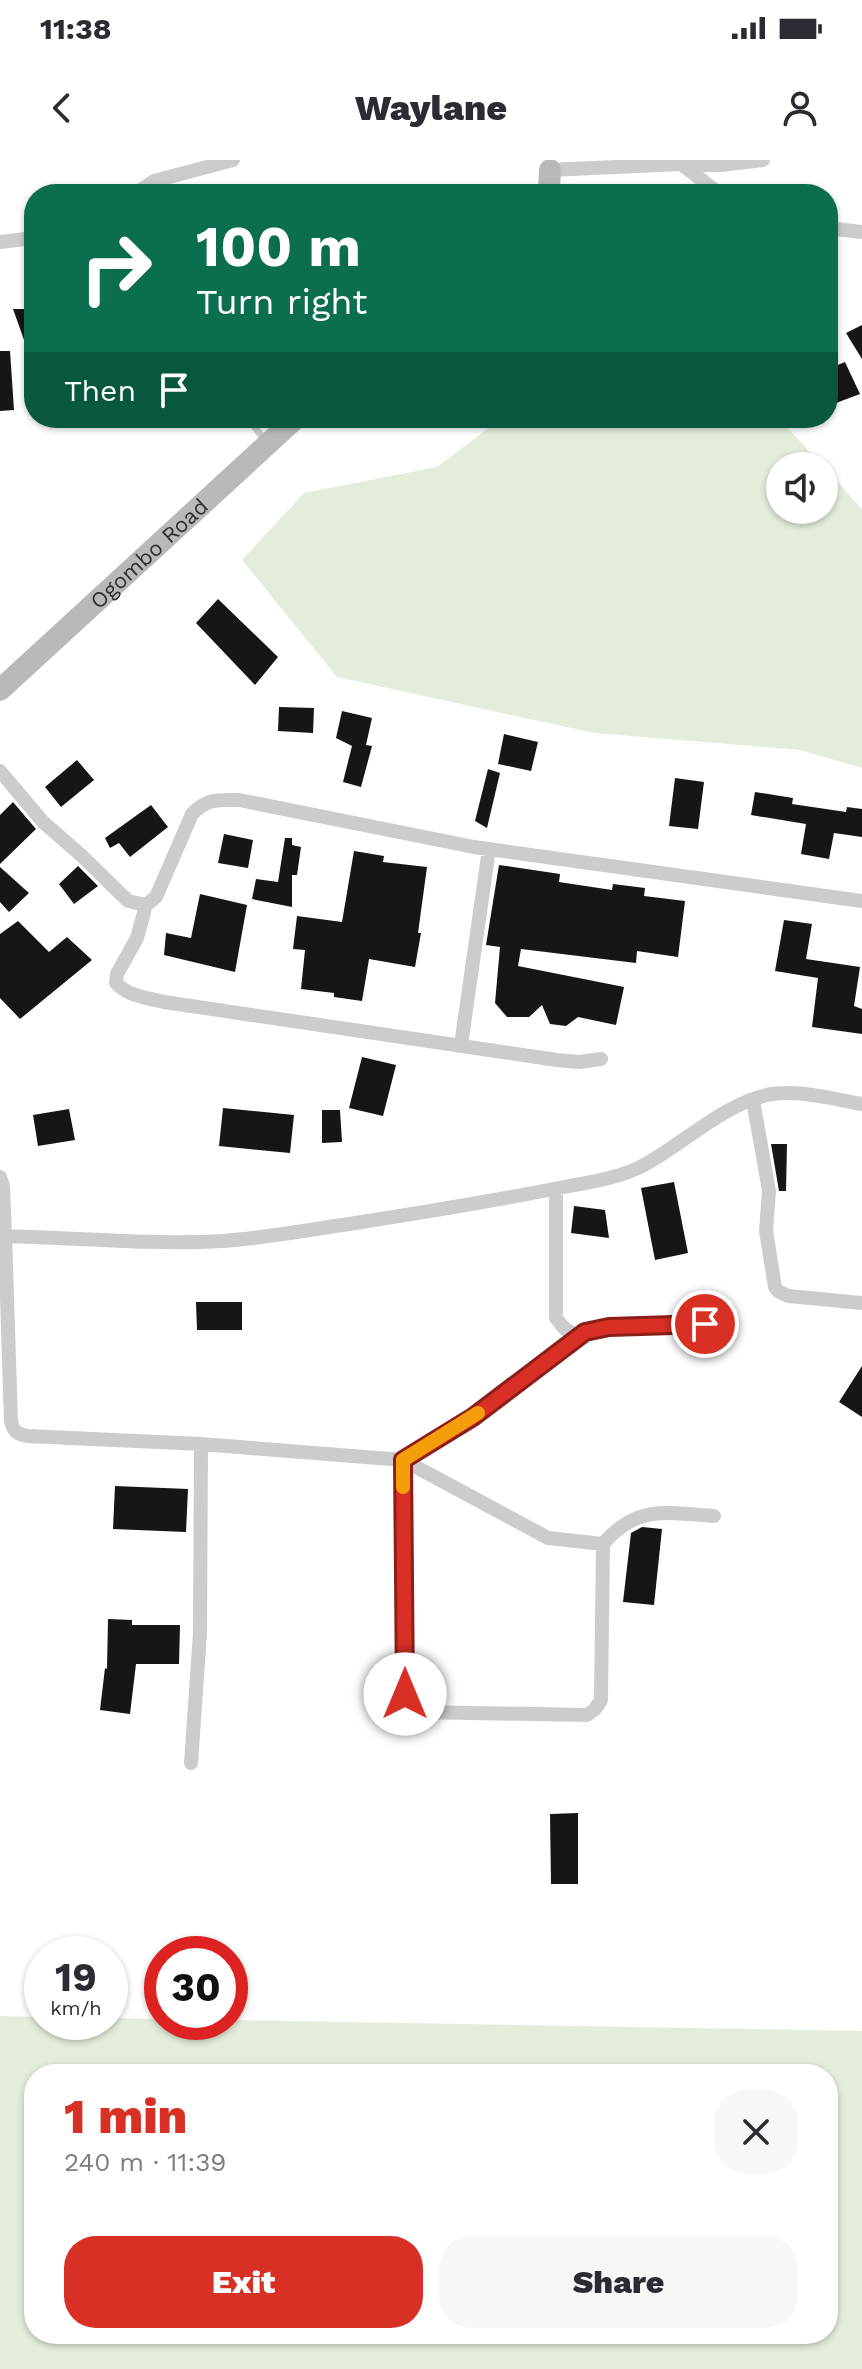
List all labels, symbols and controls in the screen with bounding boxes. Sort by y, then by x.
text: 11:38 [40,11,112,46]
icon: back [40,86,84,130]
icon: person [778,86,822,130]
text: Waylane [355,87,507,129]
text: 100 m [196,214,361,280]
icon: right [64,216,168,320]
text: Turn right [196,281,367,323]
icon: arrive [152,368,196,412]
text: Then [64,373,136,408]
map controls [766,452,838,524]
button: sound [766,452,838,524]
street label: Ogombo Road [85,493,213,613]
pin [671,1290,739,1358]
icon: arrive [683,1302,727,1346]
position arrow [363,1652,447,1736]
speed limit sign: 30 [144,1936,248,2040]
text: 19 [55,1954,97,2001]
text: km/h [50,1996,102,2020]
text: 1 min [64,2088,187,2145]
button: close [714,2090,798,2174]
text: 240 m · 11:39 [64,2147,226,2177]
button: Exit [64,2236,423,2328]
button: Share [439,2236,798,2328]

